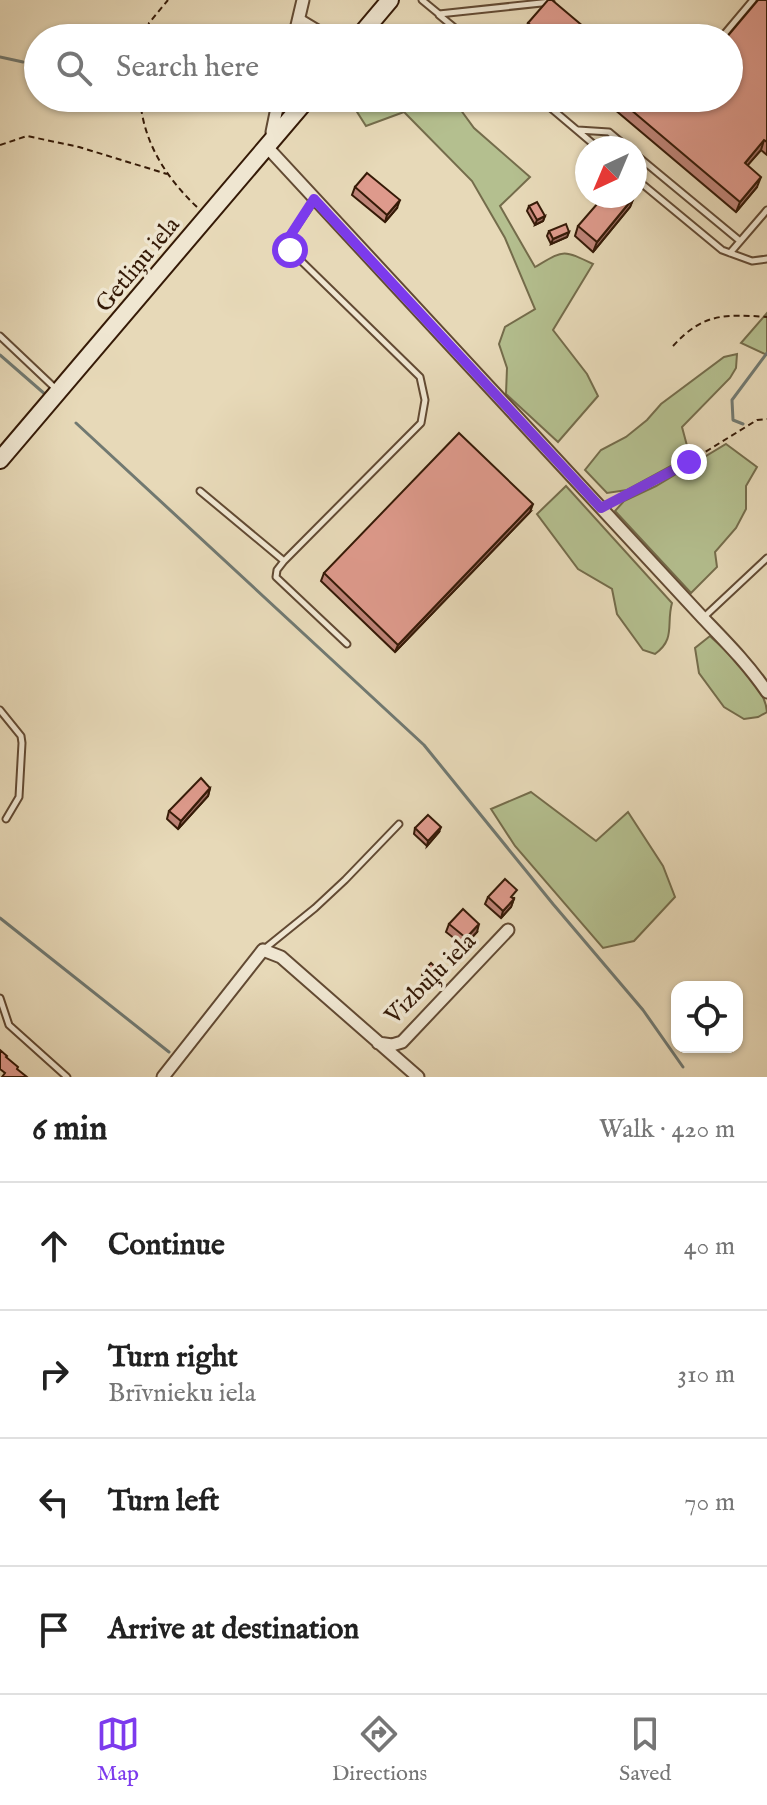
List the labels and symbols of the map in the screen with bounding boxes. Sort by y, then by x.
north arrow [575,136,647,208]
street label: Getliņu iela [89,210,188,319]
route start [272,232,308,268]
route end [671,444,707,480]
street label: Vizbuļu iela [378,926,484,1032]

